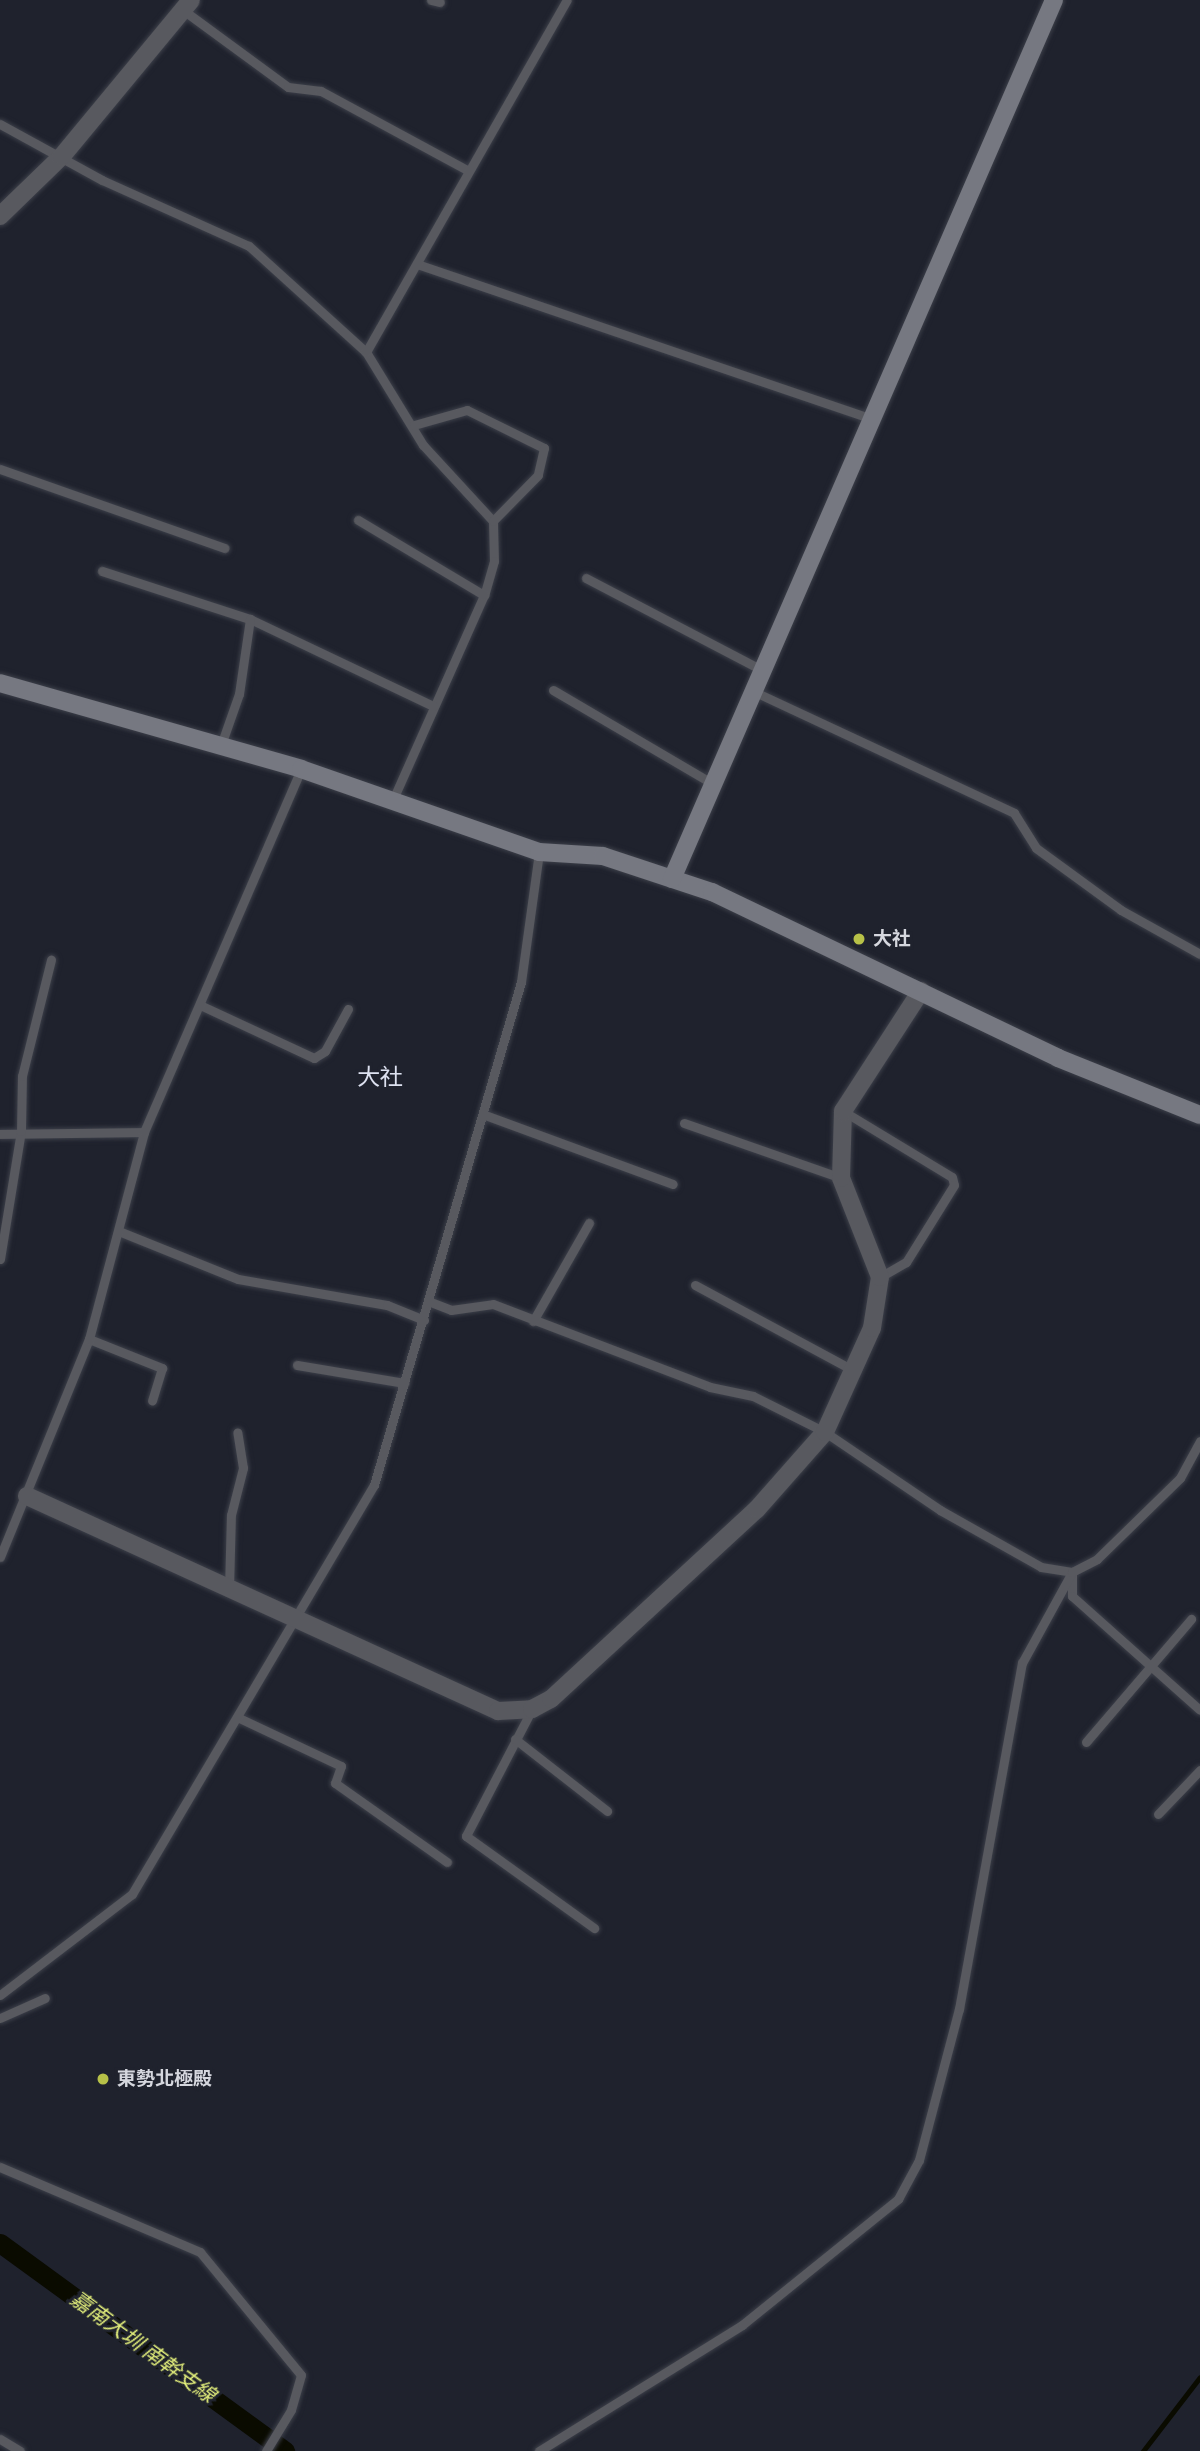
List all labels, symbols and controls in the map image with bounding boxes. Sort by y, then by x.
place label: 大社 [873,928,911,950]
marker: 大社 [851,931,867,947]
district label: 大社 [357,1063,403,1091]
place label: 東勢北極殿 [117,2068,212,2090]
marker: 東勢北極殿 [95,2071,111,2087]
water label: 嘉南大圳 南幹支線 [66,2286,220,2408]

